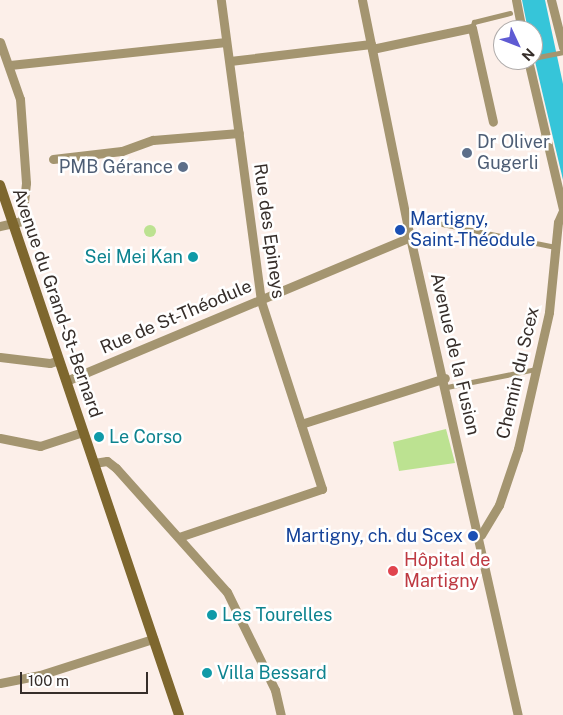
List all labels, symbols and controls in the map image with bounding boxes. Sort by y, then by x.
north arrow [493,20,543,70]
text: N [519,45,538,64]
place label: Dr Oliver Gugerli [477,132,550,174]
marker: Dr Oliver Gugerli [461,147,473,159]
place label: PMB Gérance [59,156,173,178]
marker: PMB Gérance [177,161,189,173]
street label: Rue des Epineys [249,162,289,300]
street label: Avenue du Grand-St-Bernard [7,185,107,421]
place label: Martigny, Saint-Théodule [410,209,535,252]
marker: Martigny, Saint-Théodule [394,224,406,236]
place label: Sei Mei Kan [85,246,183,268]
marker: Sei Mei Kan [187,251,199,263]
street label: Avenue de la Fusion [426,271,484,437]
street label: Rue de St-Théodule [97,275,255,359]
street label: Chemin du Scex [492,305,544,441]
place label: Le Corso [109,426,182,448]
marker: Le Corso [93,431,105,443]
place label: Martigny, ch. du Scex [285,525,463,547]
marker: Martigny, ch. du Scex [467,530,479,542]
place label: Hôpital de Martigny [404,550,491,592]
marker: Hôpital de Martigny [386,564,400,578]
place label: Les Tourelles [222,604,332,626]
marker: Les Tourelles [206,609,218,621]
scale bar [22,662,150,694]
place label: Villa Bessard [217,662,327,684]
marker: Villa Bessard [201,667,213,679]
text: 100 m [28,672,69,689]

